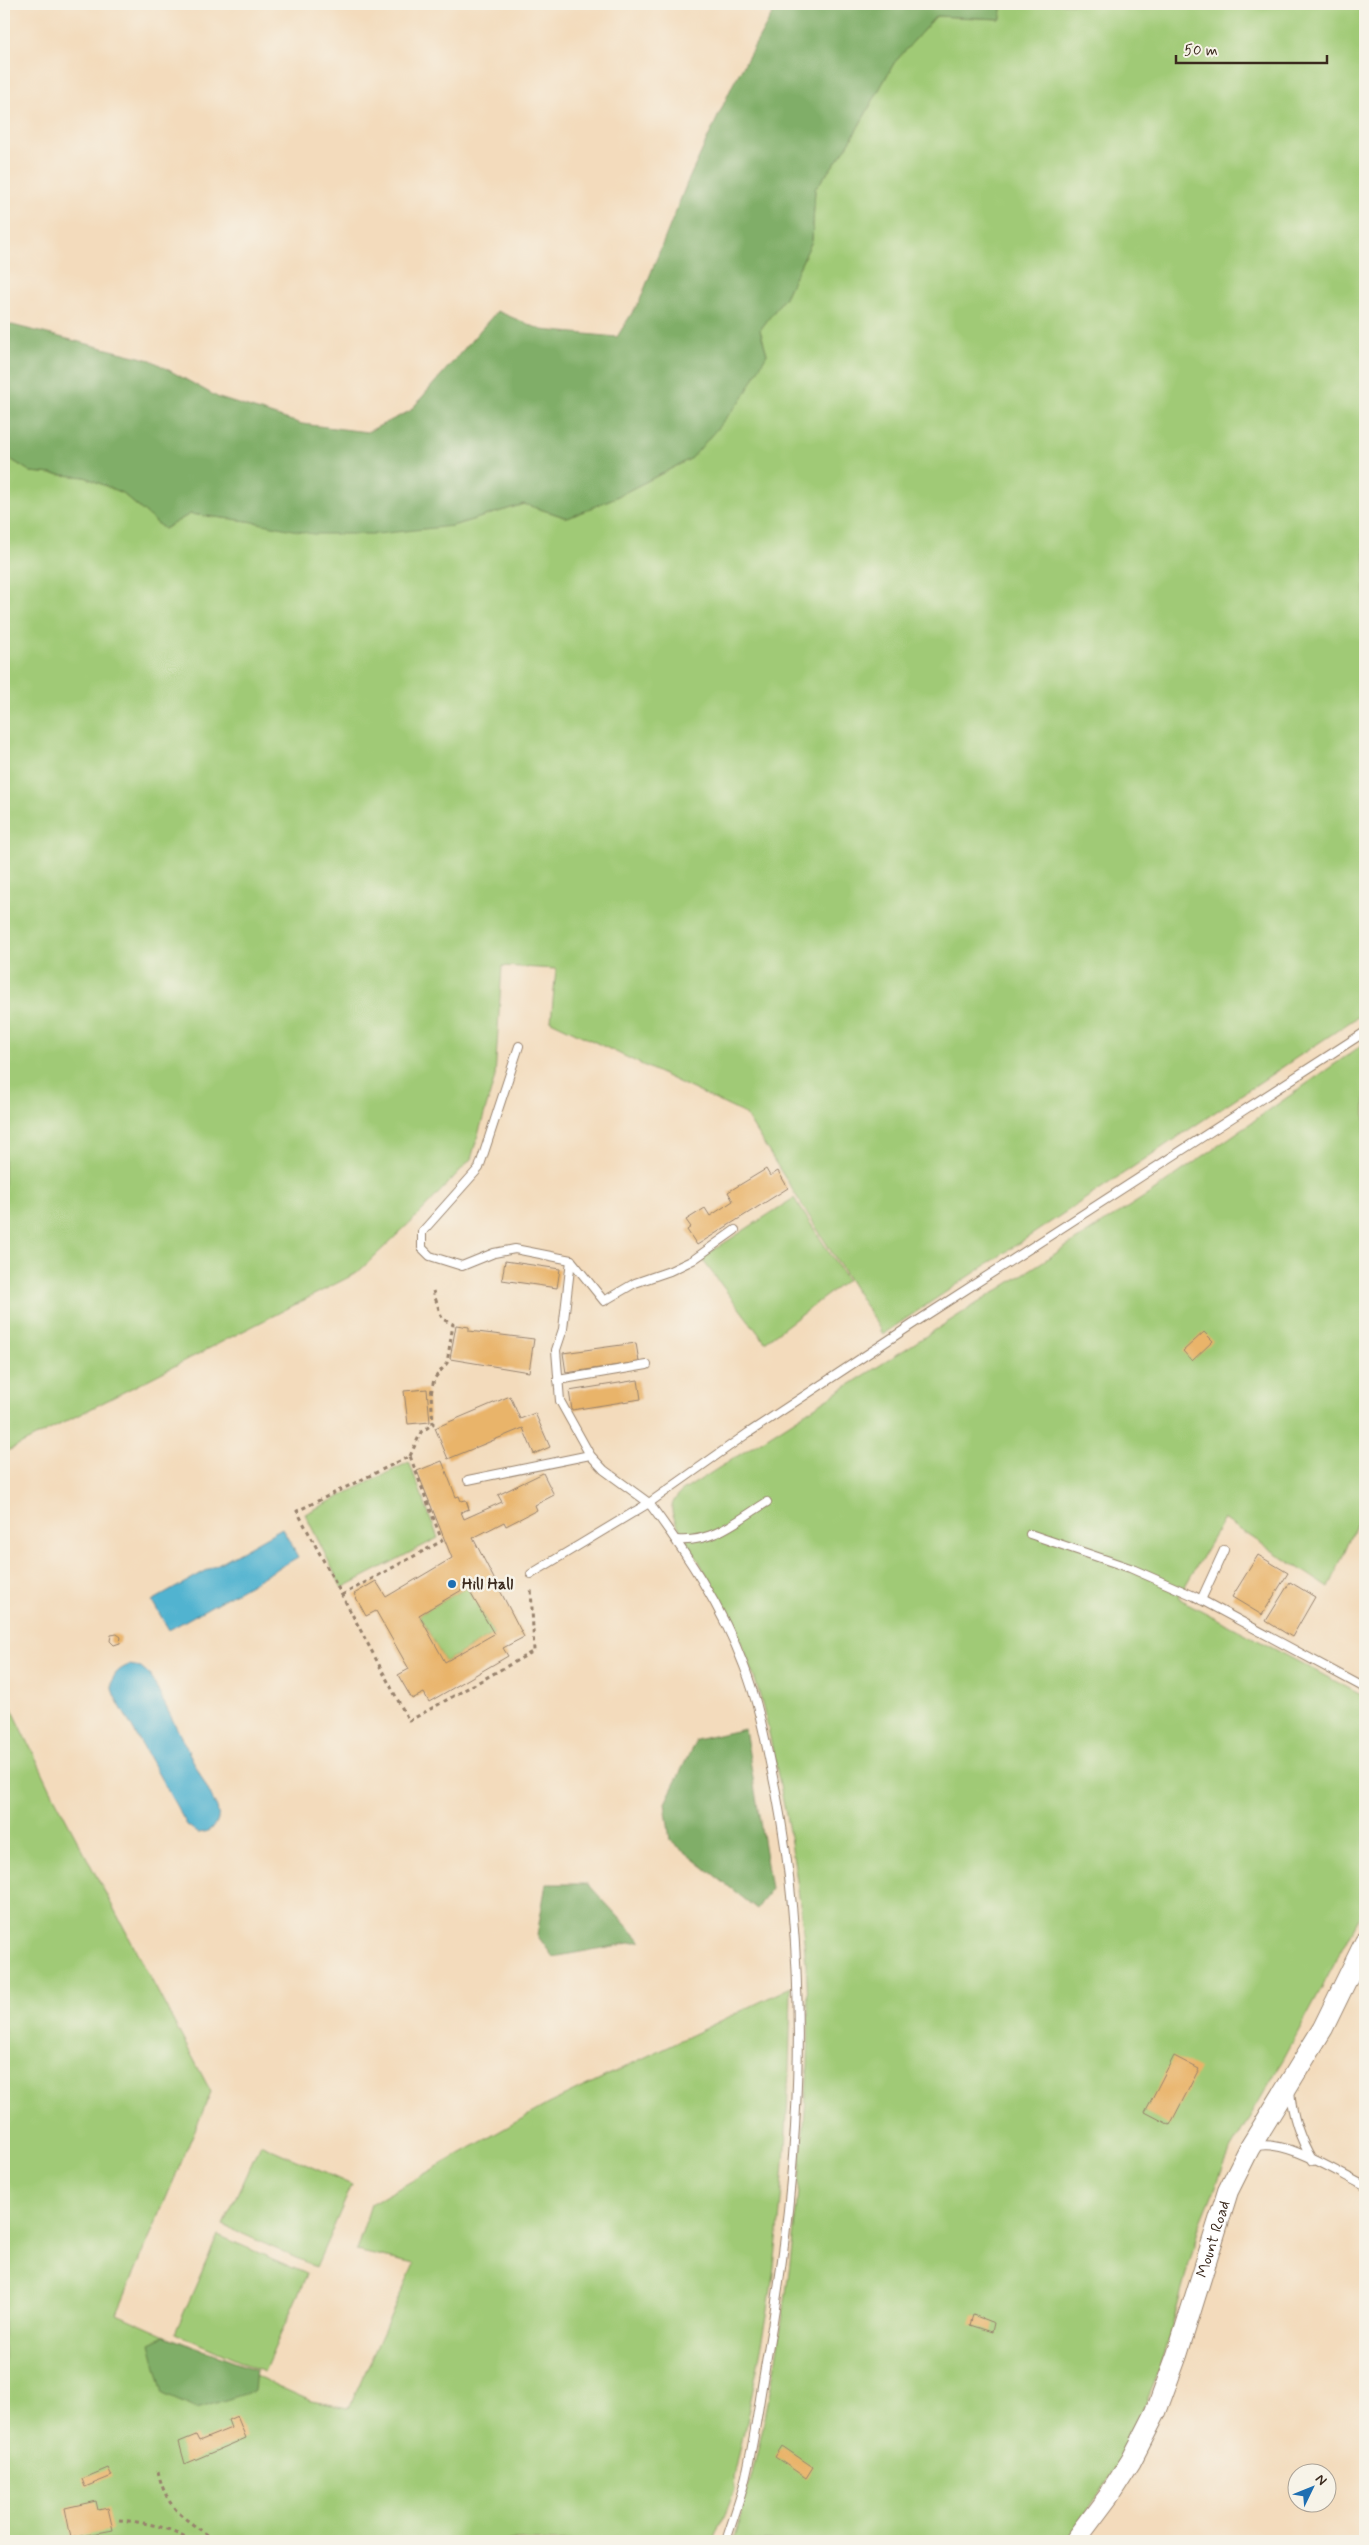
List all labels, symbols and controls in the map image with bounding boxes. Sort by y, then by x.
scale bar [1176,32,1328,64]
text: 50 m [1184,41,1218,61]
place label: Hill Hall [462,1574,513,1595]
marker: Hill Hall [446,1578,458,1590]
street label: Mount Road [1191,2198,1235,2280]
north arrow [1286,2462,1336,2512]
text: N [1311,2470,1331,2489]

